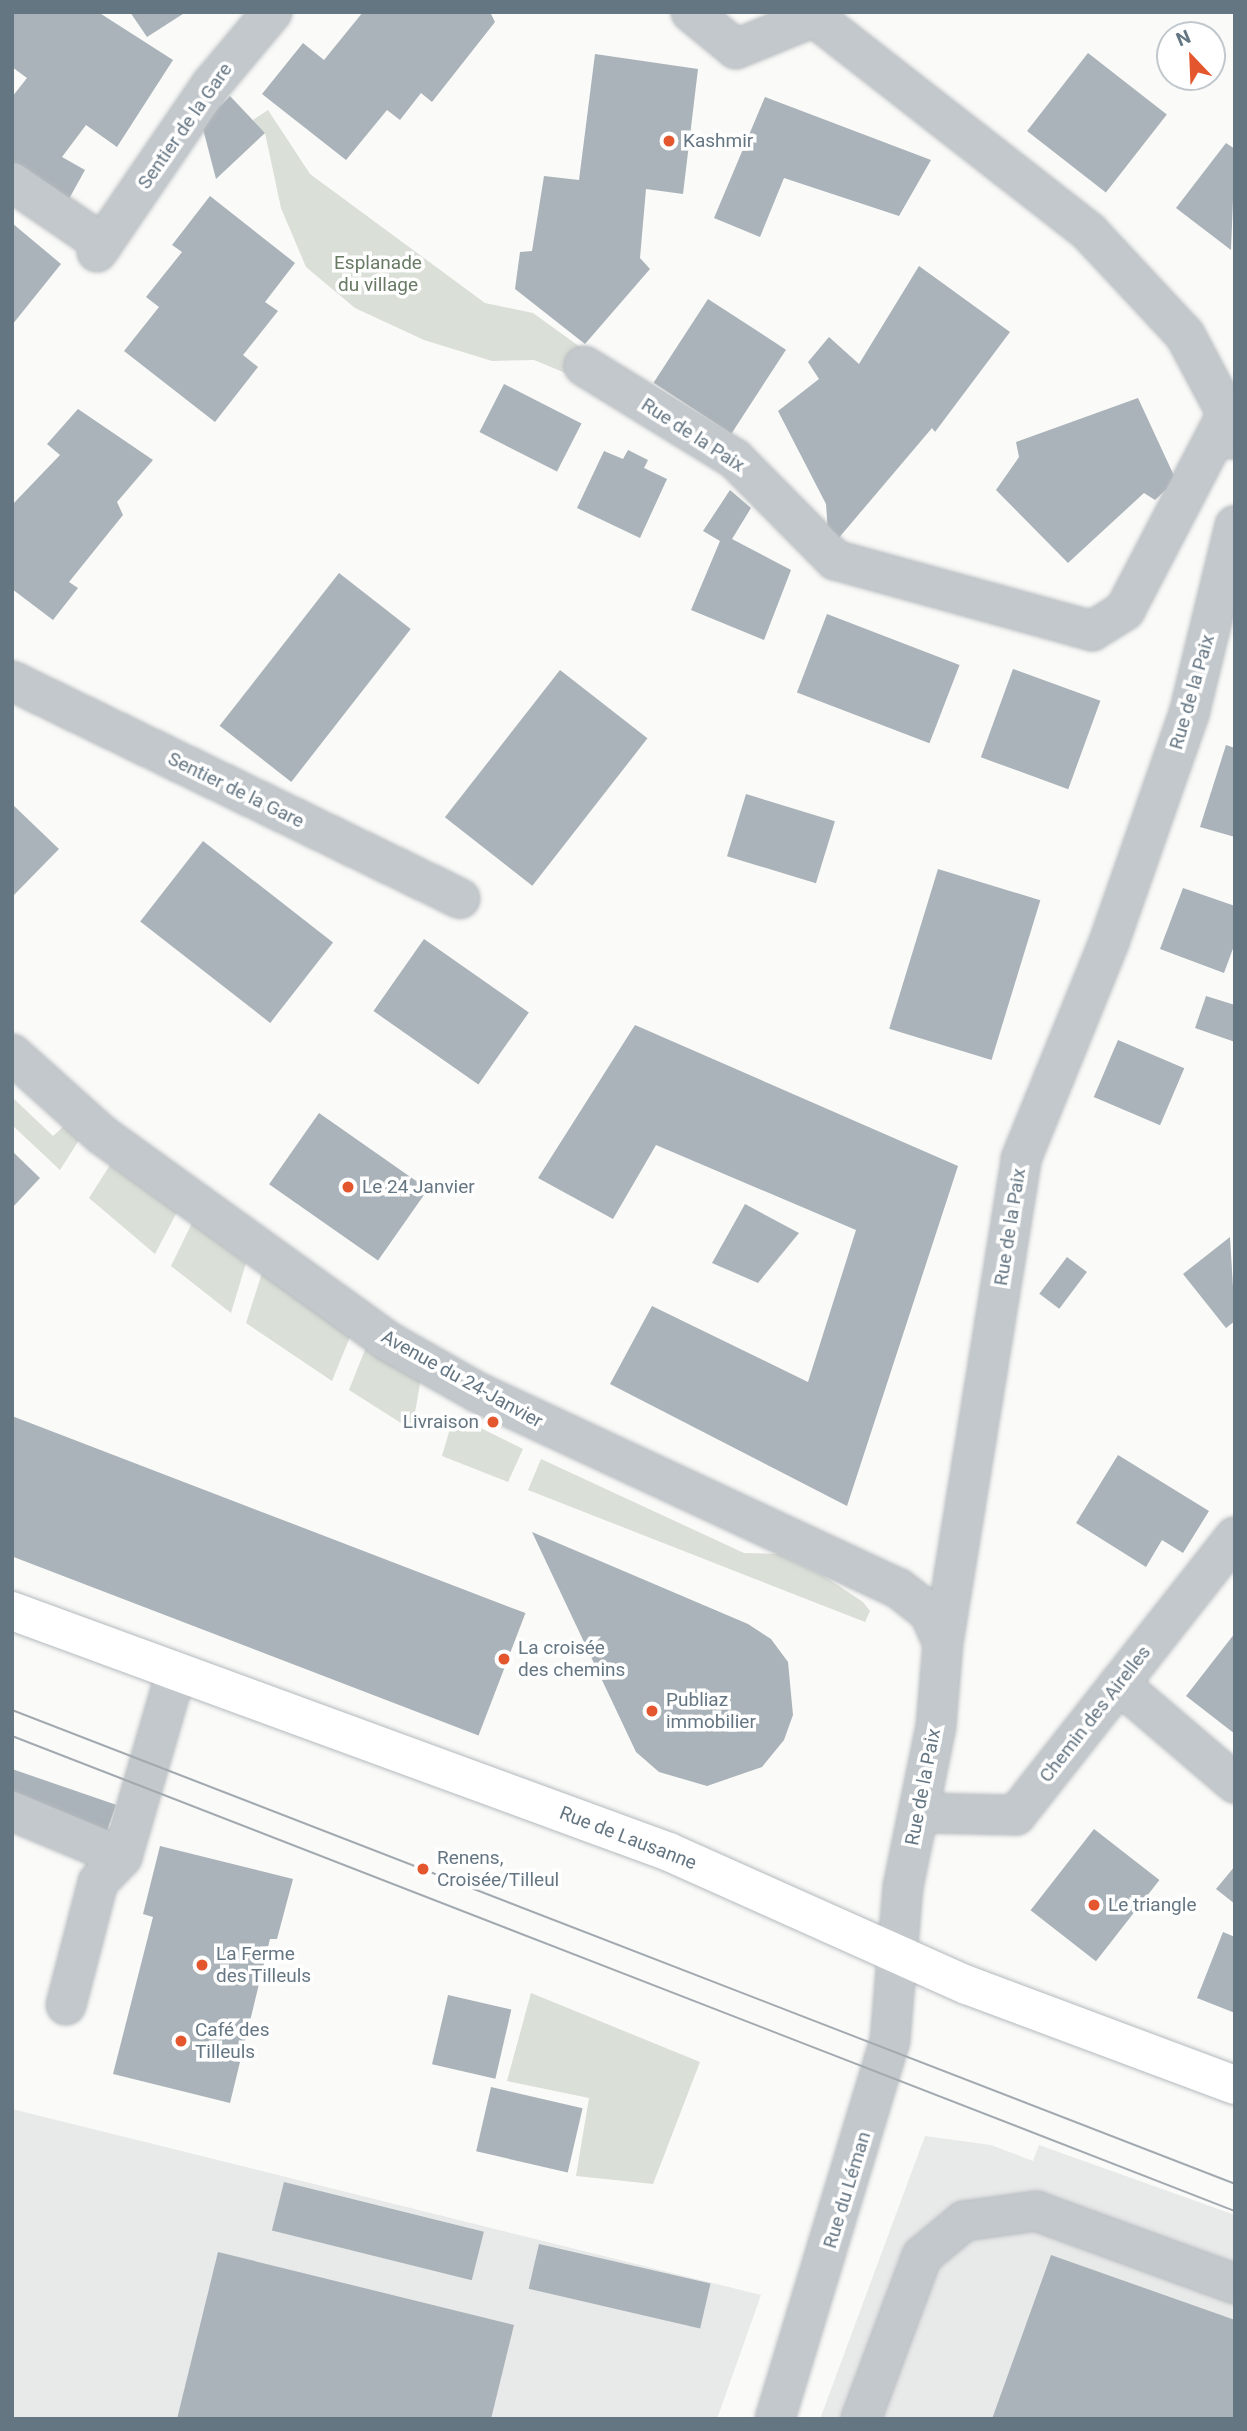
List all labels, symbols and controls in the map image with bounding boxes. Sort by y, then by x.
north arrow [1156,21,1226,91]
text: N [1173,25,1194,51]
street label: Sentier de la Gare [133,59,237,193]
place label: Kashmir [683,130,753,152]
marker: Kashmir [661,133,677,149]
park label: Esplanade du village [334,252,422,296]
street label: Rue de la Paix [637,393,749,477]
street label: Rue de la Paix [1165,632,1219,752]
street label: Sentier de la Gare [164,747,308,833]
street label: Rue de la Paix [989,1167,1031,1287]
place label: Le 24 Janvier [362,1176,475,1198]
marker: Le 24 Janvier [340,1179,356,1195]
street label: Avenue du 24-Janvier [377,1325,547,1433]
place label: Livraison [403,1411,479,1433]
marker: Livraison [485,1414,501,1430]
place label: La croisée des chemins [518,1637,625,1681]
street label: Chemin des Airelles [1035,1641,1155,1787]
marker: La croisée des chemins [496,1651,512,1667]
place label: Publiaz immobilier [666,1689,756,1733]
marker: Publiaz immobilier [644,1703,660,1719]
street label: Rue de la Paix [901,1727,945,1847]
street label: Rue de Lausanne [556,1801,700,1875]
place label: Renens, Croisée/Tilleul [437,1847,559,1891]
marker: Renens, Croisée/Tilleul [415,1861,431,1877]
place label: Le triangle [1108,1894,1196,1916]
marker: Le triangle [1086,1897,1102,1913]
place label: La Ferme des Tilleuls [216,1943,311,1987]
marker: La Ferme des Tilleuls [194,1957,210,1973]
place label: Café des Tilleuls [195,2019,269,2063]
marker: Café des Tilleuls [173,2033,189,2049]
street label: Rue du Léman [818,2129,876,2251]

